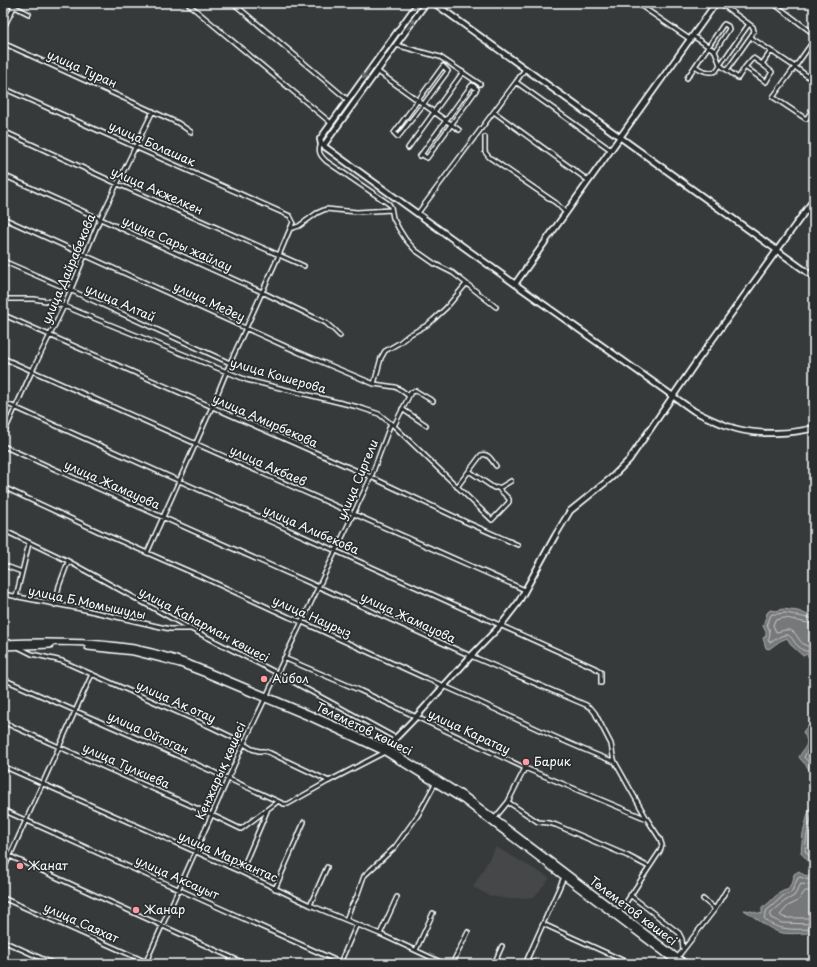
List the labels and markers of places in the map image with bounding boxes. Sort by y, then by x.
place label: Айбол [272,669,309,687]
marker: Айбол [259,674,269,684]
place label: Барик [534,752,572,770]
marker: Барик [521,757,531,767]
place label: Жанат [27,856,69,874]
marker: Жанат [15,861,25,871]
place label: Жанар [143,900,185,918]
marker: Жанар [131,905,141,915]

